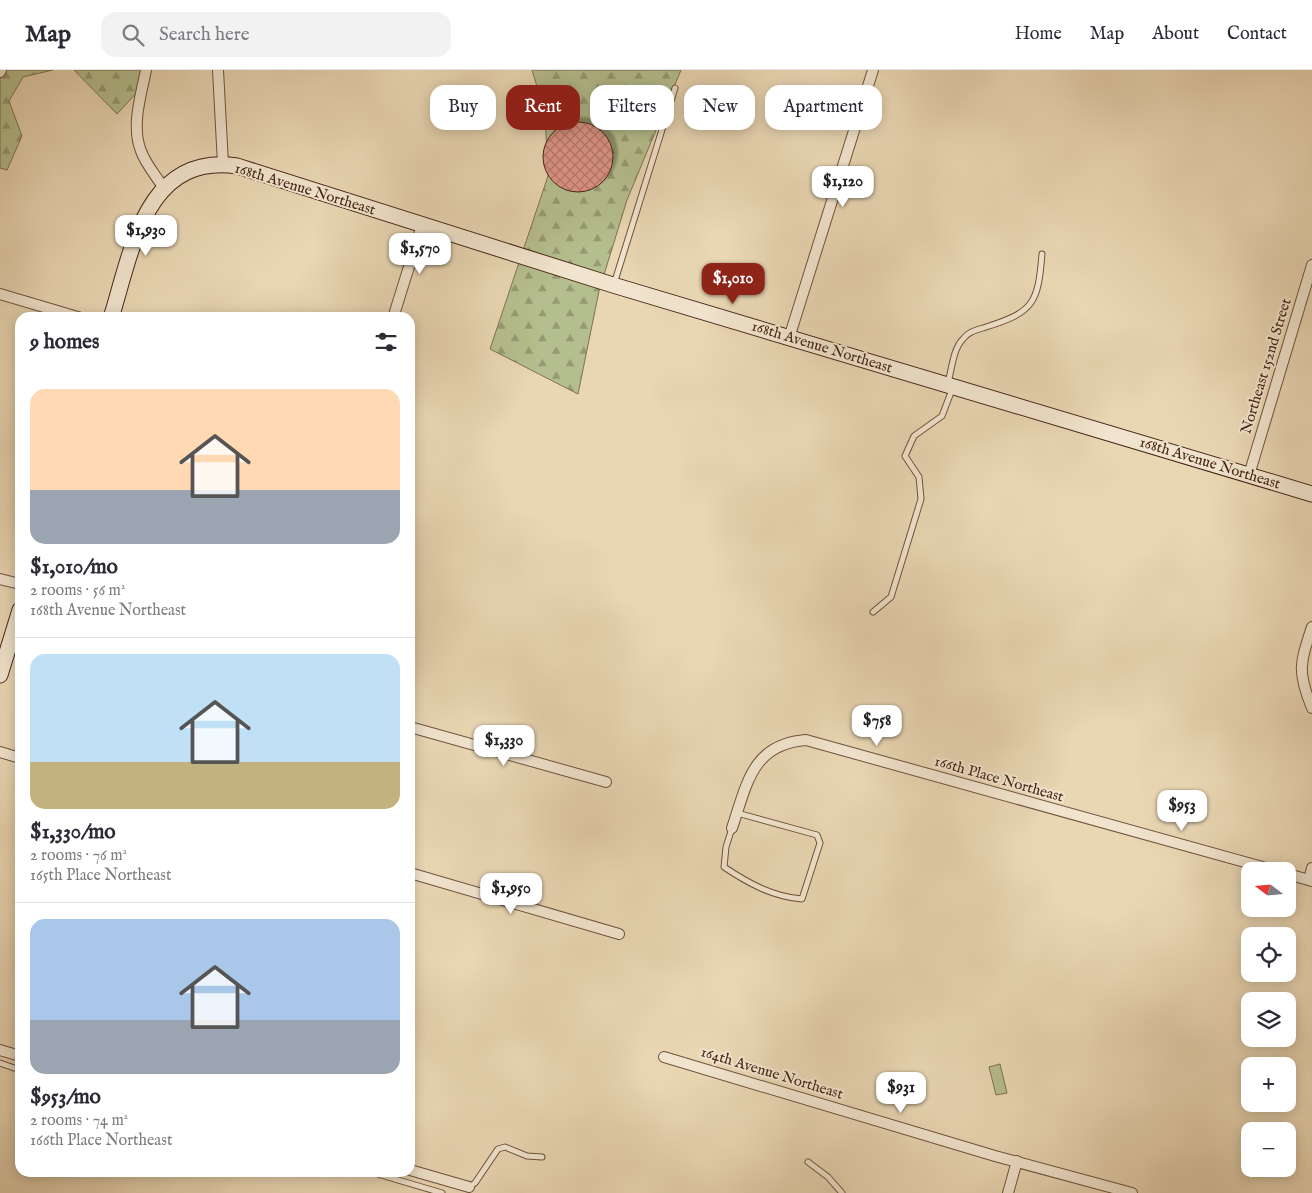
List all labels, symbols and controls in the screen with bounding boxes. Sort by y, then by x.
search box [101,12,451,57]
text: Map [25,19,71,50]
icon: search [119,21,147,49]
text: Search here [159,23,250,47]
text: Home [1015,23,1062,46]
text: Map [1090,23,1124,46]
text: About [1152,23,1199,46]
text: Contact [1227,23,1287,46]
chip: Buy [430,85,496,130]
chip: Rent [506,85,580,130]
chip: Filters [590,85,674,130]
chip: New [684,85,755,130]
chip: Apartment [765,85,882,130]
street label: 168th Avenue Northeast [232,159,378,219]
pin: $1,120 [802,166,884,208]
text: $1,120 [823,172,863,192]
pin: $1,930 [105,214,187,257]
text: $1,930 [126,221,166,241]
pin: $1,570 [379,232,461,275]
text: $1,570 [400,239,440,259]
pin: $1,010 [692,262,774,305]
text: $1,010 [713,269,753,289]
street label: Northeast 152nd Street [1236,296,1296,436]
street label: 168th Avenue Northeast [749,317,895,377]
icon: filters [372,328,400,356]
text: 9 homes [30,329,99,356]
icon: home [170,421,260,511]
street label: 168th Avenue Northeast [1137,433,1283,493]
text: $1,010/mo [30,554,118,581]
text: 2 rooms · 56 m² [30,581,125,601]
text: 168th Avenue Northeast [30,601,186,621]
icon: home [170,687,260,777]
pin: $758 [847,704,907,747]
text: $758 [863,711,891,731]
pin: $1,330 [463,724,545,767]
text: $1,330 [485,731,523,751]
street label: 166th Place Northeast [932,751,1066,807]
pin: $953 [1152,790,1212,832]
text: $953 [1168,796,1196,816]
text: $1,330/mo [30,819,116,846]
text: 2 rooms · 76 m² [30,846,127,866]
north arrow [1241,862,1296,918]
map controls [1241,862,1296,1177]
text: 165th Place Northeast [30,866,171,886]
pin: $1,950 [470,872,552,915]
text: $1,950 [491,879,531,899]
button: locate [1241,927,1296,982]
icon: home [170,952,260,1042]
button: layers [1241,992,1296,1047]
street label: 164th Avenue Northeast [699,1042,845,1104]
button: + [1241,1057,1296,1112]
pin: $931 [871,1072,931,1114]
text: $931 [887,1078,915,1098]
text: $953/mo [30,1084,101,1111]
text: 2 rooms · 74 m² [30,1111,128,1131]
button: − [1241,1122,1296,1177]
text: 166th Place Northeast [30,1131,172,1151]

